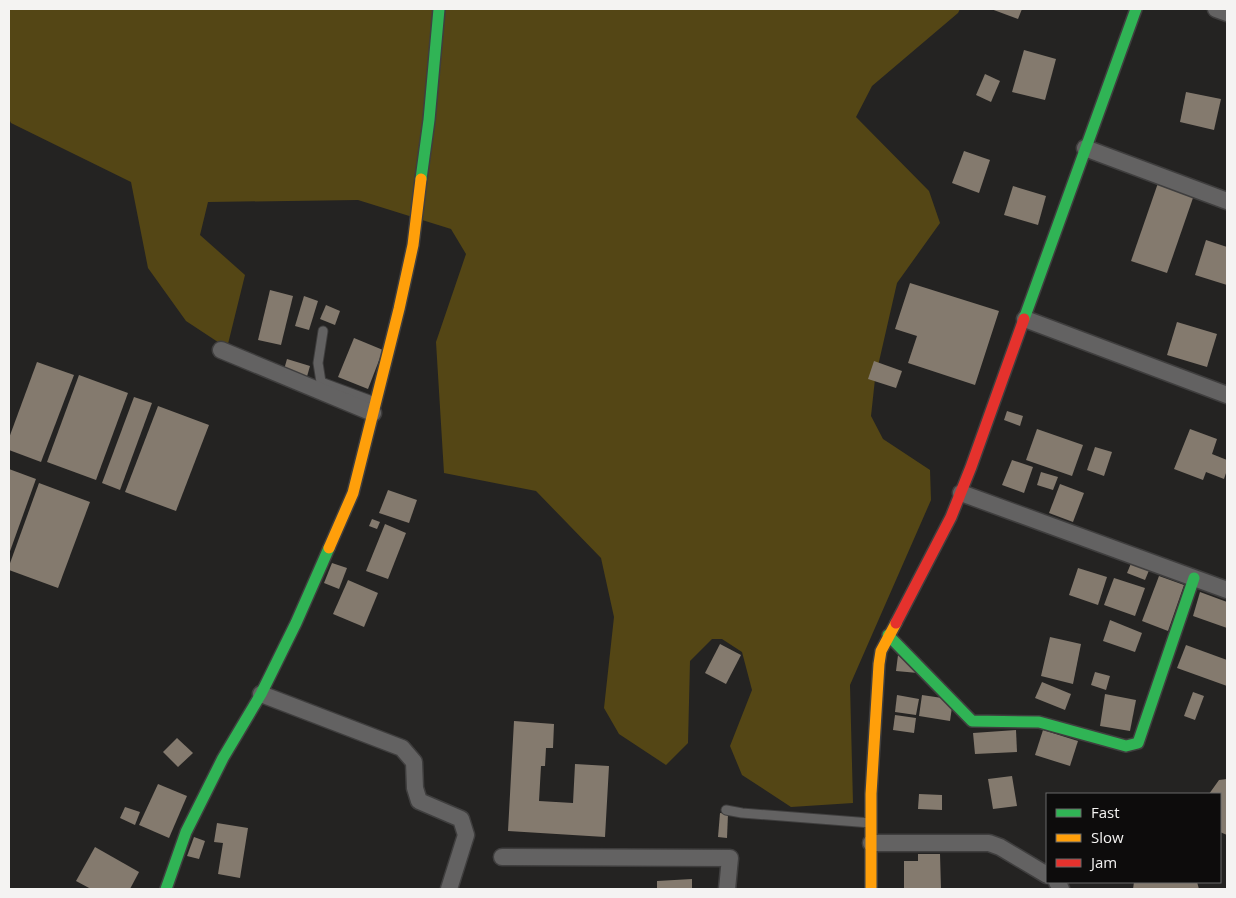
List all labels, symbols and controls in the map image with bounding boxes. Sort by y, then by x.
legend [1046,793,1221,883]
text: Fast [1091,802,1120,822]
text: Slow [1091,827,1124,847]
text: Jam [1089,852,1117,872]

